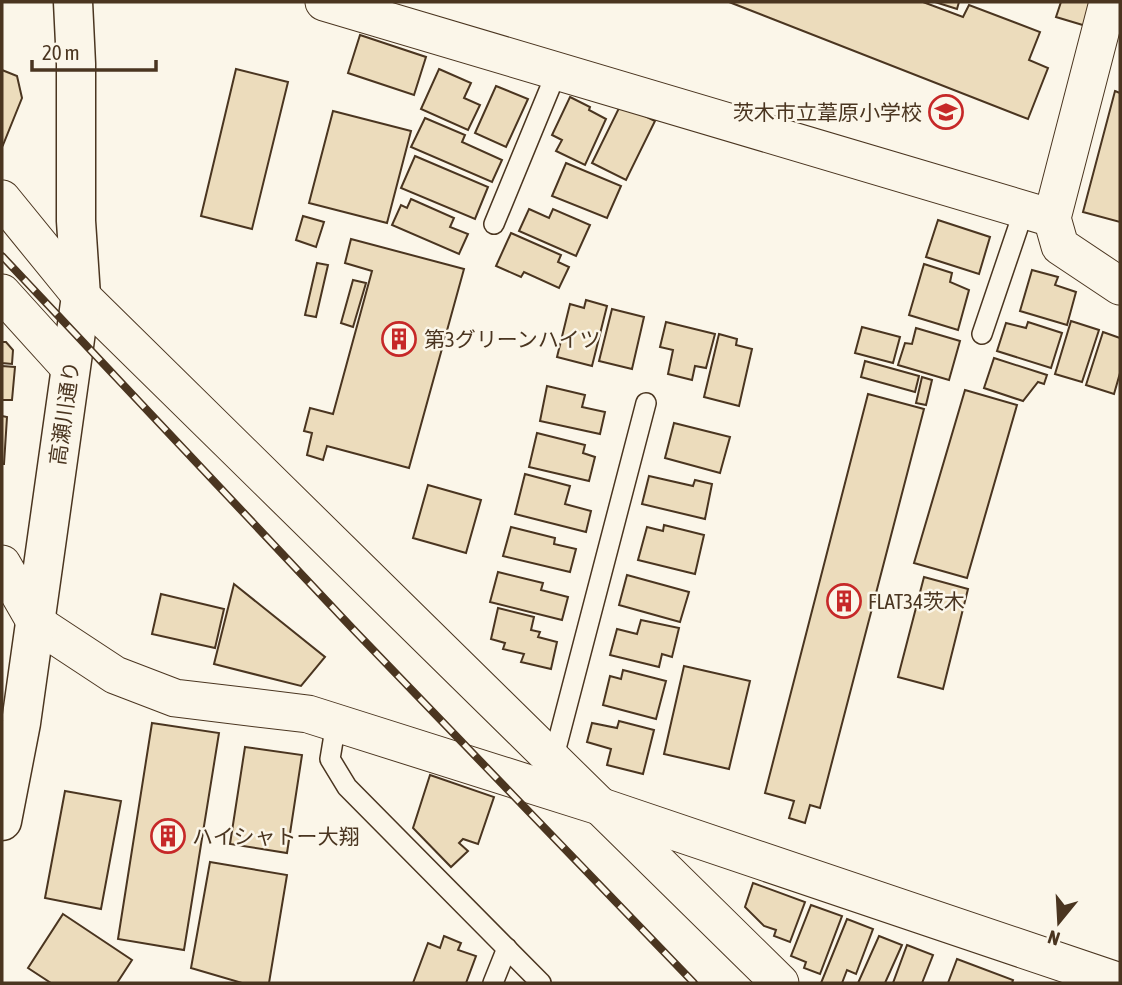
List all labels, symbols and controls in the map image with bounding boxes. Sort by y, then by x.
scale bar [32,28,156,72]
text: 20 m [42,40,80,64]
school or university icon: 茨木市立葦原小学校 [927,93,965,131]
place label: 茨木市立葦原小学校 [733,100,922,124]
building icon: 第3グリーンハイツ [380,320,418,358]
place label: 第3グリーンハイツ [424,327,600,351]
street label: 高瀬川通り [45,359,83,467]
building icon: FLAT34茨木 [825,582,863,620]
place label: FLAT34茨木 [868,589,965,613]
building icon: ハイシャトー大翔 [149,817,187,855]
place label: ハイシャトー大翔 [192,824,360,848]
north arrow [1024,887,1094,957]
text: N [1045,926,1062,950]

